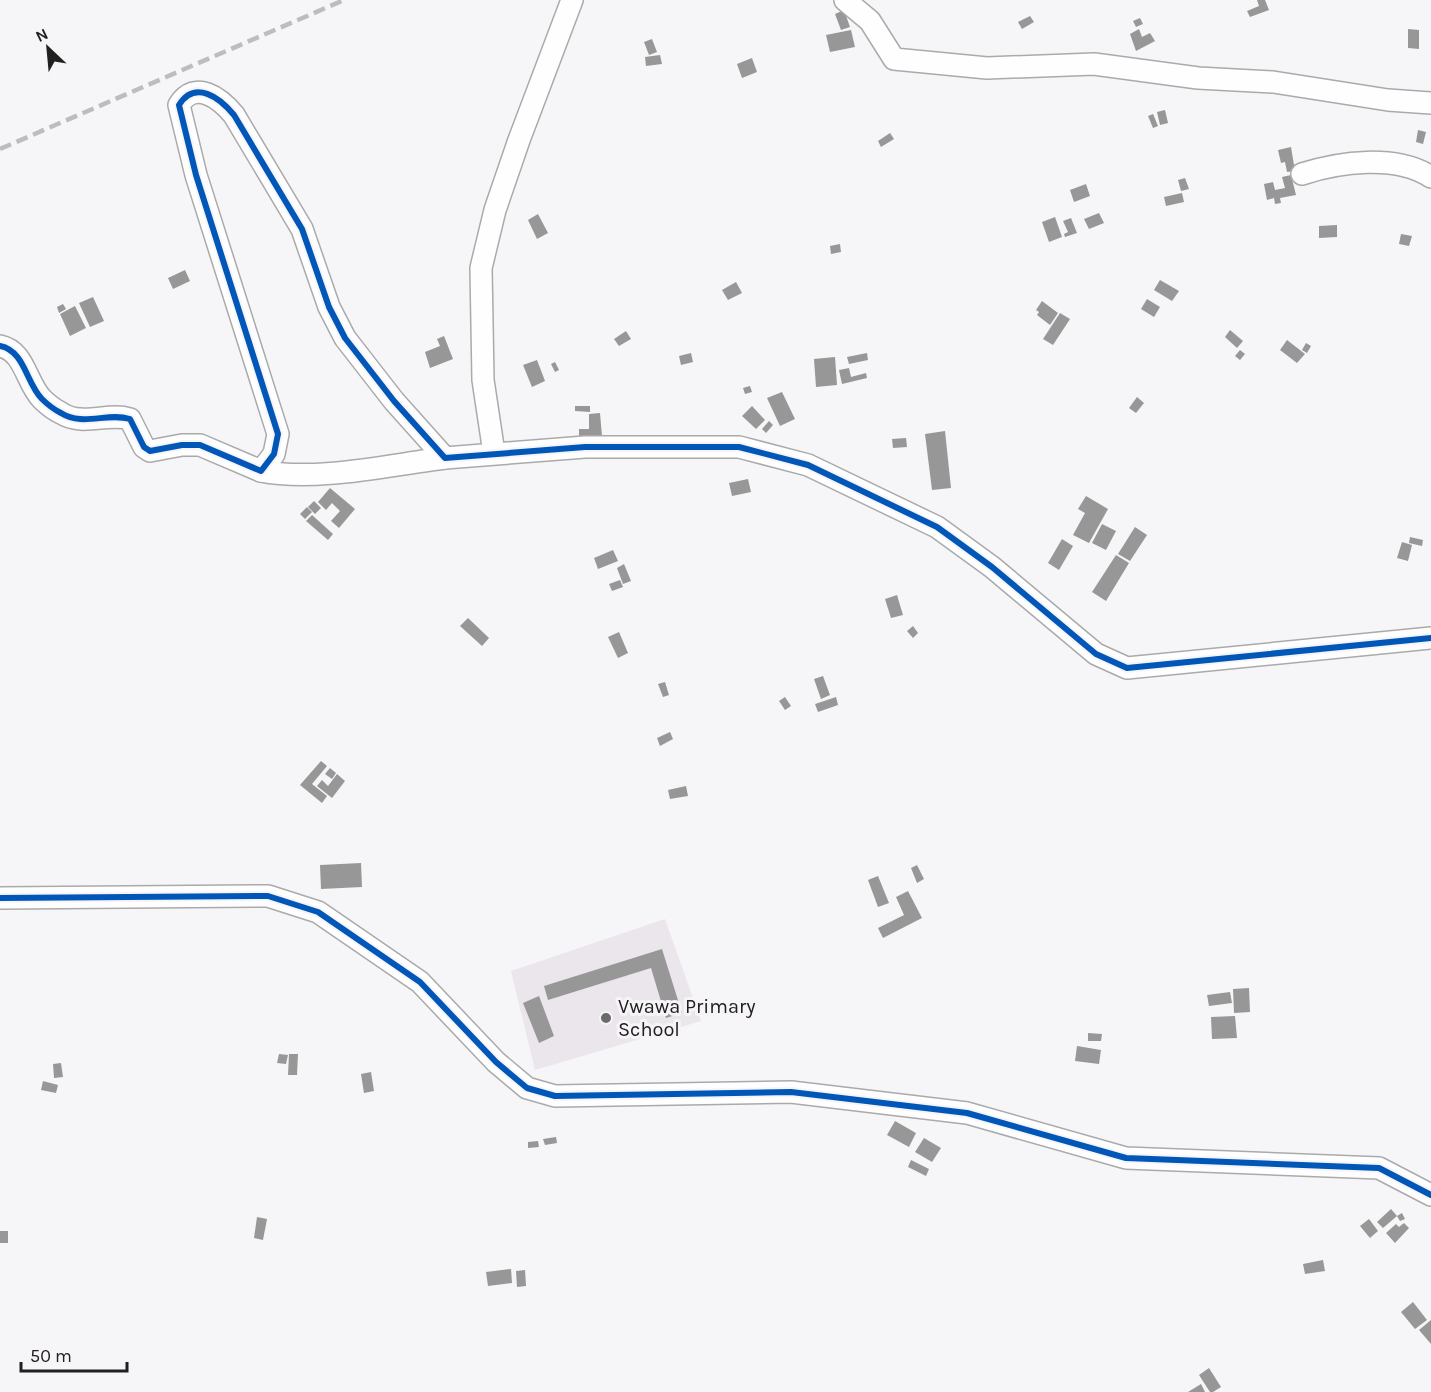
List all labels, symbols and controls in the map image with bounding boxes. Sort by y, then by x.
north arrow [18,18,78,78]
text: N [32,24,51,46]
place label: Vwawa Primary School [618,995,756,1041]
marker: Vwawa Primary School [599,1011,613,1025]
scale bar [21,1335,128,1373]
text: 50 m [30,1345,72,1367]

